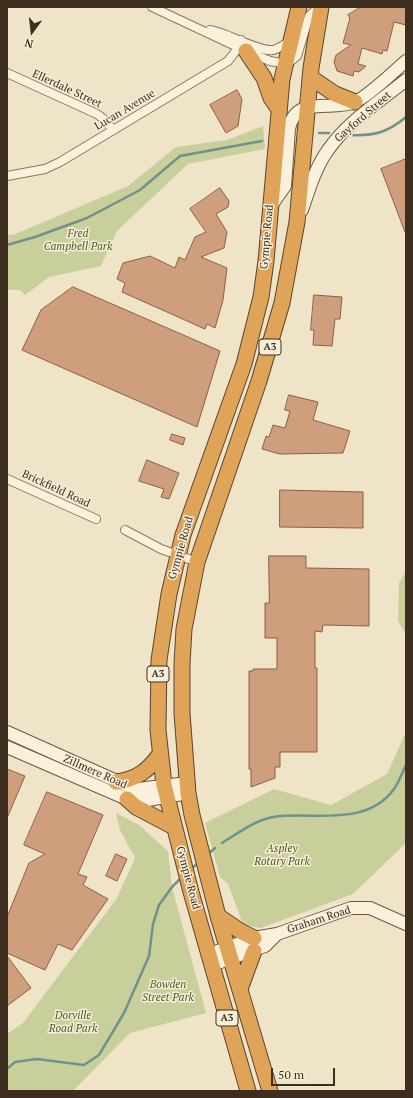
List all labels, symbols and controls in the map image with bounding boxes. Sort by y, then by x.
north arrow [12,12,52,52]
text: N [23,36,35,51]
street label: Ellerdale Street [30,67,104,111]
street label: Lucan Avenue [92,87,158,133]
street label: Gayford Street [332,89,394,145]
street label: Gympie Road [258,204,276,270]
park label: Fred Campbell Park [44,227,112,253]
road number: A3 [259,339,281,355]
street label: Brickfield Road [20,467,92,511]
street label: Gympie Road [166,515,196,581]
road number: A3 [147,666,169,682]
street label: Zillmere Road [61,752,129,792]
park label: Aspley Rotary Park [254,842,310,868]
street label: Gympie Road [173,845,203,911]
street label: Graham Road [286,904,352,936]
park label: Bowden Street Park [142,978,194,1004]
park label: Dorville Road Park [49,1009,97,1035]
road number: A3 [216,1010,238,1026]
scale bar [273,1060,337,1086]
text: 50 m [278,1067,304,1082]

